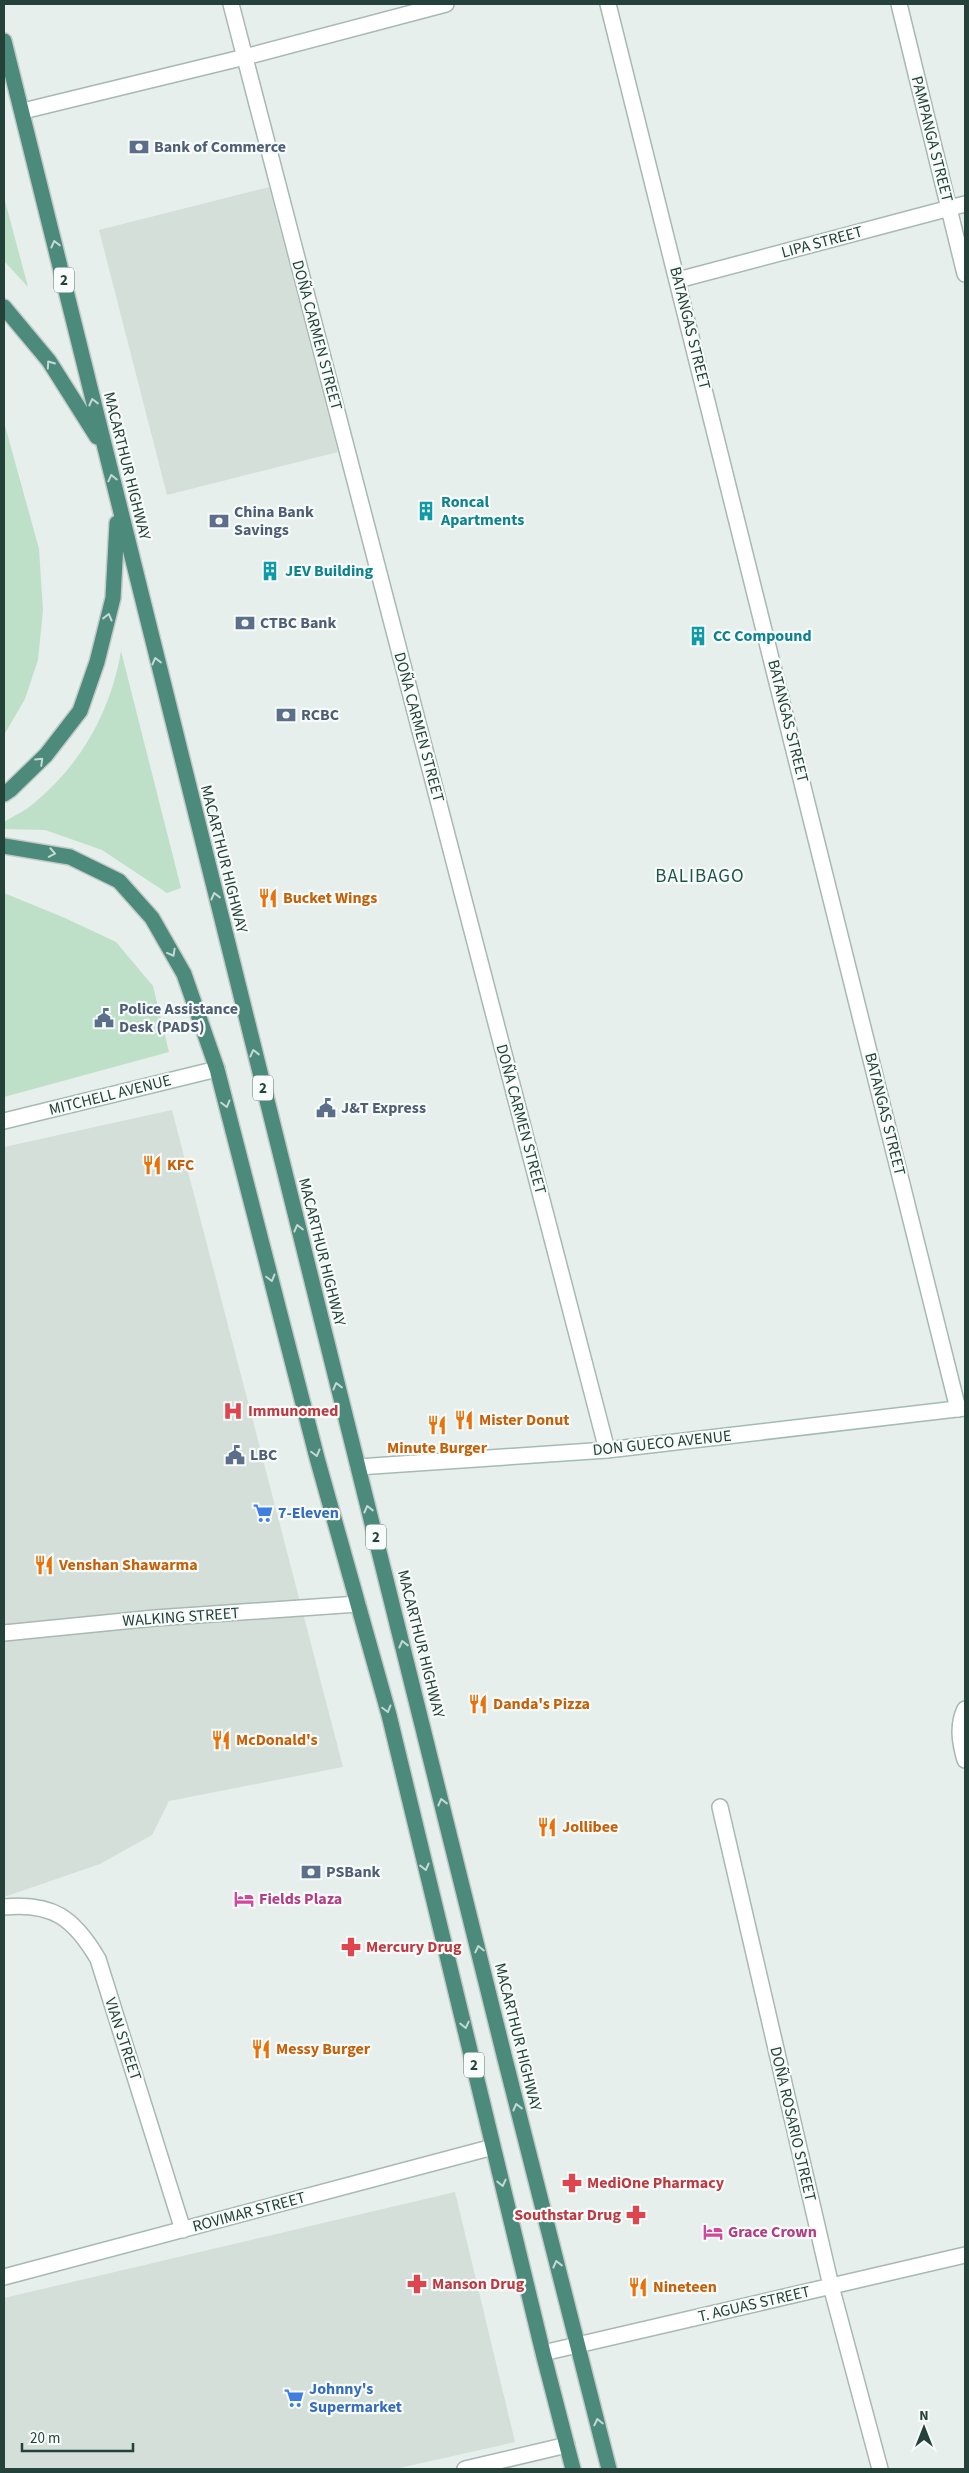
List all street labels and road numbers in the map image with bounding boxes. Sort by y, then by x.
street label: PAMPANGA STREET [906,74,958,205]
street label: LIPA STREET [779,220,866,263]
street label: DOÑA CARMEN STREET [286,257,348,413]
street label: BATANGAS STREET [664,264,716,392]
road number: 2 [54,268,74,292]
street label: MACARTHUR HIGHWAY [98,390,156,543]
street label: DOÑA CARMEN STREET [388,649,450,805]
street label: BATANGAS STREET [762,657,814,785]
street label: MACARTHUR HIGHWAY [195,783,253,936]
street label: DOÑA CARMEN STREET [490,1041,552,1197]
street label: BATANGAS STREET [859,1050,911,1178]
street label: MITCHELL AVENUE [47,1069,173,1121]
road number: 2 [253,1076,273,1100]
street label: MACARTHUR HIGHWAY [293,1176,351,1329]
street label: DON GUECO AVENUE [592,1425,732,1461]
road number: 2 [366,1524,386,1550]
street label: MACARTHUR HIGHWAY [392,1568,450,1721]
street label: WALKING STREET [122,1602,241,1632]
street label: MACARTHUR HIGHWAY [489,1961,547,2114]
street label: VIAN STREET [99,1995,147,2084]
street label: DOÑA ROSARIO STREET [764,2044,822,2204]
road number: 2 [464,2052,484,2078]
street label: ROVIMAR STREET [190,2186,308,2238]
street label: T. AGUAS STREET [696,2280,813,2328]

